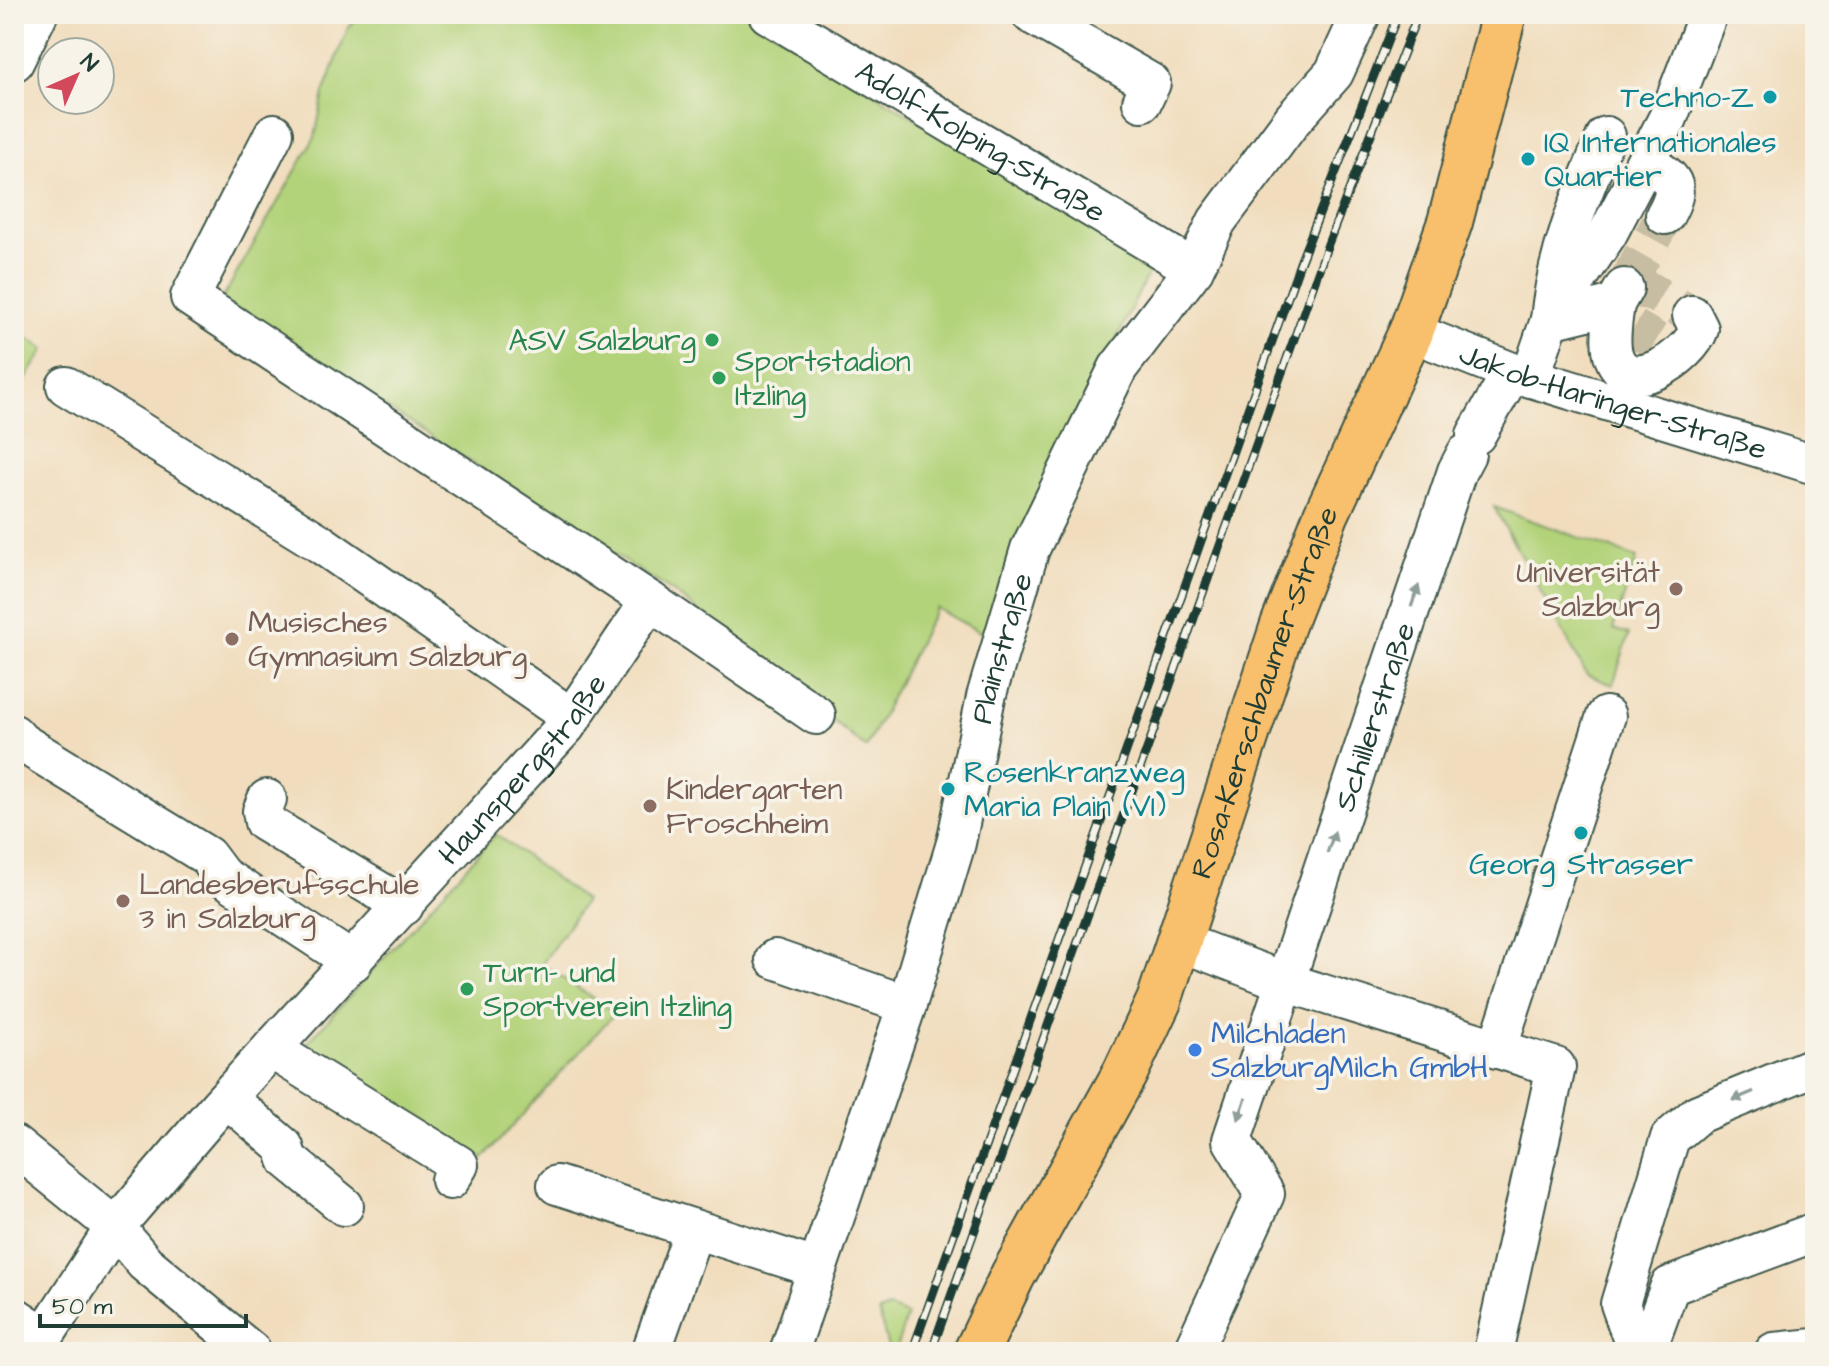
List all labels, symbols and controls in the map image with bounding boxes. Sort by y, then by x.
north arrow [36,36,116,116]
text: N [73,47,105,79]
street label: Adolf-Kolping-Straße [847,51,1113,233]
place label: Techno-Z [1621,77,1754,119]
marker: Techno-Z [1761,88,1779,106]
place label: IQ Internationales Quartier [1544,122,1776,198]
marker: IQ Internationales Quartier [1519,150,1537,168]
place label: ASV Salzburg [508,320,696,363]
marker: ASV Salzburg [703,331,721,349]
street label: Jakob-Haringer-Straße [1453,333,1772,471]
place label: Sportstadion Itzling [735,341,911,418]
marker: Sportstadion Itzling [710,369,728,387]
street label: Rosa-Kerschbaumer-Straße [1181,501,1349,884]
place label: Universität Salzburg [1516,552,1660,629]
street label: Plainstraße [961,568,1044,727]
marker: Universität Salzburg [1667,580,1685,598]
one-way arrow [1409,584,1421,608]
place label: Musisches Gymnasium Salzburg [248,602,527,679]
street label: Schillerstraße [1324,617,1427,817]
marker: Musisches Gymnasium Salzburg [223,630,241,648]
street label: Haunspergstraße [429,666,617,875]
place label: Rosenkranzweg Maria Plain (VI) [964,752,1185,828]
place label: Kindergarten Froschheim [666,769,843,845]
marker: Rosenkranzweg Maria Plain (VI) [939,780,957,798]
marker: Kindergarten Froschheim [641,797,659,815]
marker: Georg Strasser [1572,824,1590,842]
one-way arrow [1326,830,1338,854]
place label: Georg Strasser [1469,844,1693,887]
place label: Landesberufsschule 3 in Salzburg [139,864,420,941]
marker: Landesberufsschule 3 in Salzburg [114,892,132,910]
place label: Turn- und Sportverein Itzling [483,952,732,1029]
marker: Turn- und Sportverein Itzling [458,980,476,998]
place label: Milchladen SalzburgMilch GmbH [1211,1013,1488,1090]
marker: Milchladen SalzburgMilch GmbH [1186,1041,1204,1059]
one-way arrow [1731,1089,1755,1102]
one-way arrow [1236,1097,1248,1121]
scale bar [40,1278,246,1328]
text: 50 m [52,1290,113,1324]

